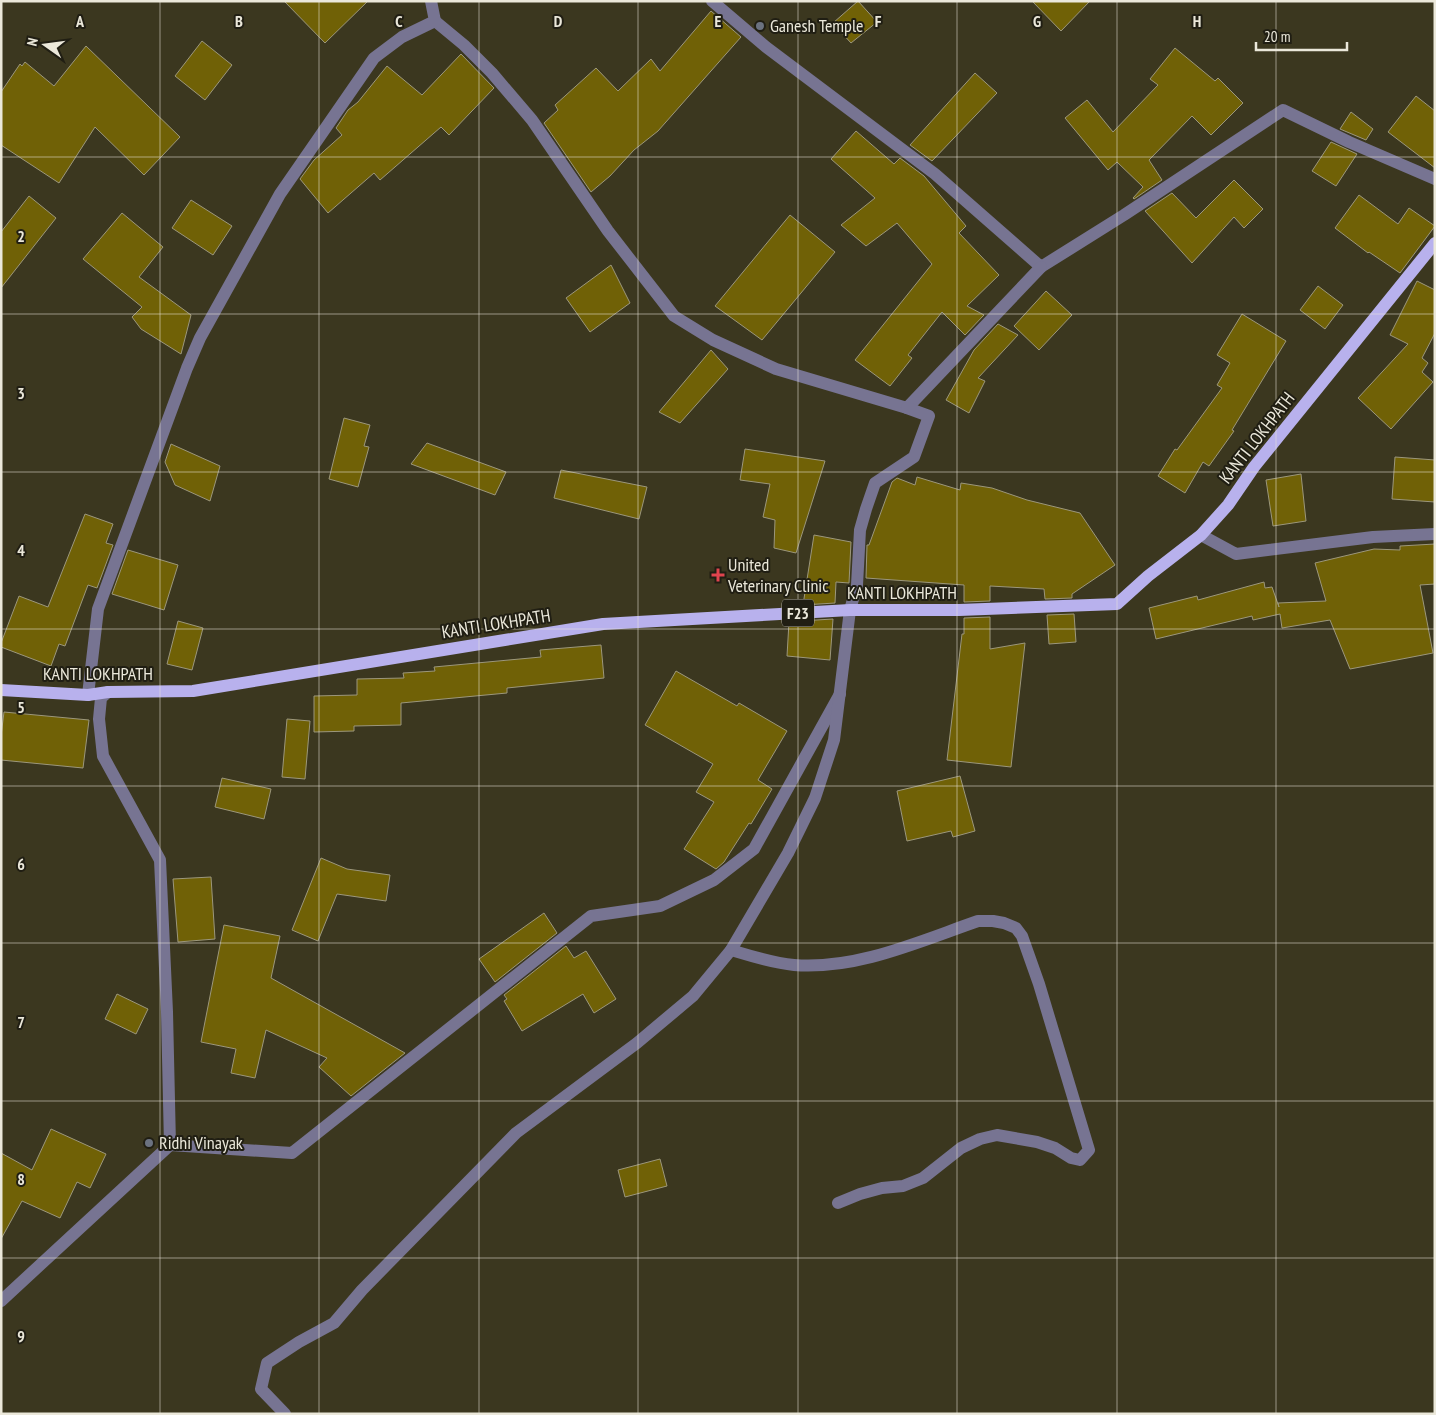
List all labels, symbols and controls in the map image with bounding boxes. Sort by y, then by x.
text: A [75,11,85,31]
text: B [235,11,243,31]
text: C [395,11,403,31]
text: D [554,11,563,31]
text: E [715,11,722,31]
text: F [875,11,882,31]
text: G [1033,11,1041,31]
text: H [1193,11,1201,31]
place label: Ganesh Temple [770,14,864,37]
north arrow [20,20,70,70]
marker: Ganesh Temple [754,20,766,32]
scale bar [1256,20,1347,52]
text: 20 m [1264,27,1290,46]
text: N [23,36,42,48]
text: 2 [17,226,25,246]
text: 3 [17,383,25,403]
street label: KANTI LOKHPATH [1214,387,1300,488]
text: 4 [17,540,25,560]
place label: United Veterinary Clinic [727,553,829,597]
marker: United Veterinary Clinic [712,569,724,581]
street label: KANTI LOKHPATH [847,581,957,604]
road number: F23 [782,600,814,626]
street label: KANTI LOKHPATH [440,604,552,643]
street label: KANTI LOKHPATH [43,662,153,685]
text: 5 [17,697,25,717]
text: 6 [17,854,25,874]
text: 7 [17,1012,25,1032]
place label: Ridhi Vinayak [159,1131,243,1154]
marker: Ridhi Vinayak [143,1137,155,1149]
text: 8 [17,1169,25,1189]
text: 9 [17,1326,25,1346]

